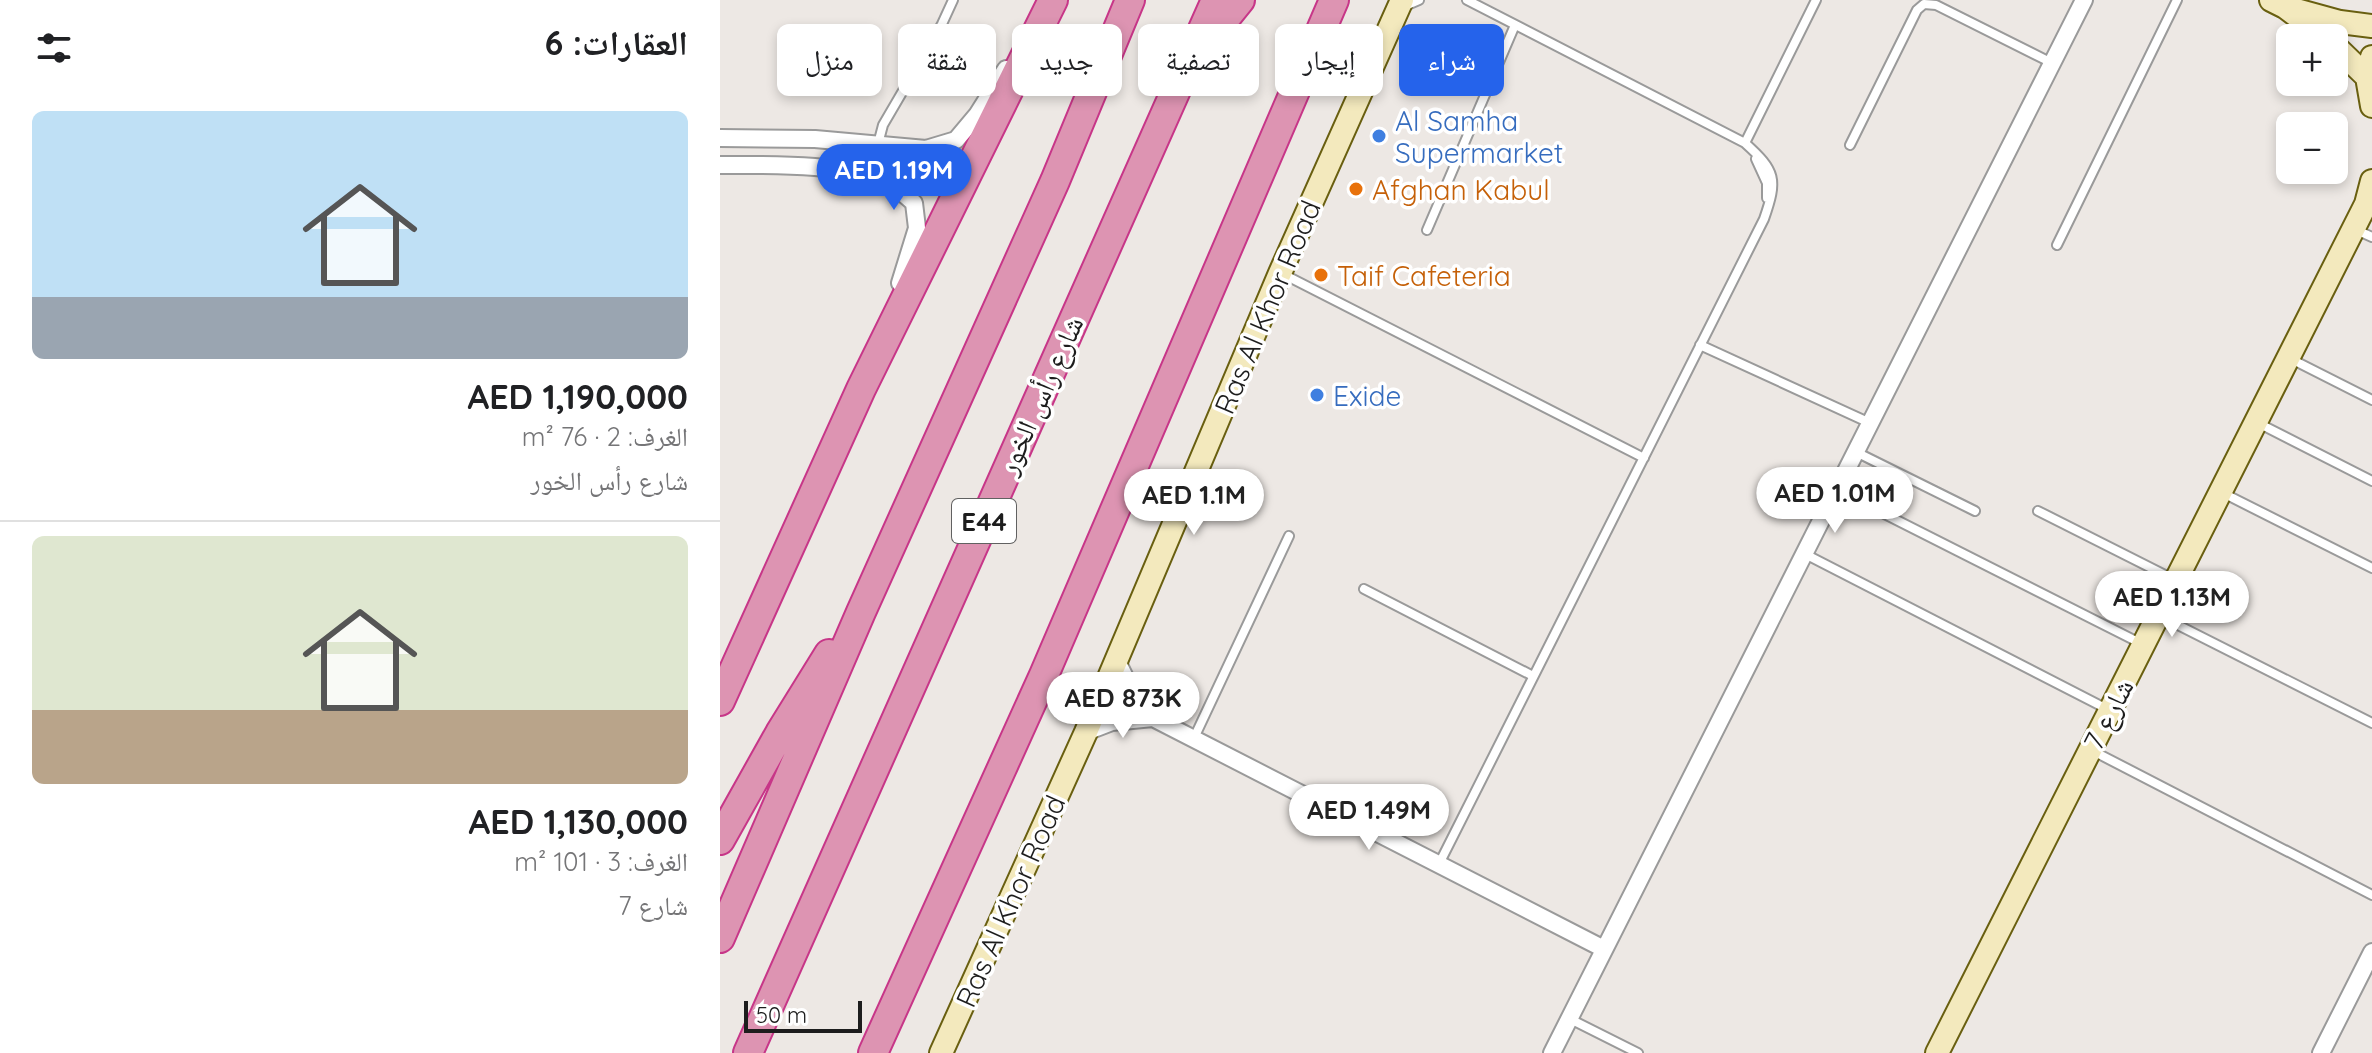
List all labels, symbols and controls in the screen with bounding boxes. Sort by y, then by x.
text: العقارات: 6 [544,21,688,64]
chip: منزل [777,24,882,96]
chip: شقة [898,24,996,96]
chip: جديد [1012,24,1122,96]
chip: تصفية [1138,24,1259,96]
chip: إيجار [1275,24,1383,96]
chip: شراء [1399,24,1504,96]
map controls [2276,24,2348,184]
button: + [2276,24,2348,96]
icon: filters [32,26,76,70]
place label: Al Samha Supermarket [1395,103,1563,170]
button: − [2276,112,2348,184]
marker: Al Samha Supermarket [1370,127,1388,145]
pin: AED 1.19M [802,144,986,212]
text: AED 1.19M [835,153,953,186]
icon: home [288,163,432,307]
place label: Afghan Kabul [1372,172,1550,207]
marker: Afghan Kabul [1347,180,1365,198]
street label: Ras Al Khor Road [1206,195,1328,419]
place label: Taif Cafeteria [1337,258,1511,293]
marker: Taif Cafeteria [1312,266,1330,284]
street label: شارع رأس الخور [989,310,1091,481]
text: AED 1,190,000 [467,375,688,418]
place label: Exide [1333,378,1401,413]
marker: Exide [1308,386,1326,404]
text: الغرف: 2 · 76 m² [522,420,688,453]
text: شارع رأس الخور [531,464,688,497]
pin: AED 1.01M [1743,467,1927,535]
pin: AED 1.1M [1111,469,1277,537]
text: AED 1.01M [1774,476,1896,509]
text: AED 1.1M [1142,478,1246,511]
road number: E44 [952,499,1016,543]
pin: AED 1.13M [2080,571,2264,639]
text: AED 1.13M [2113,580,2231,613]
icon: home [288,588,432,732]
pin: AED 873K [1040,672,1206,740]
street label: شارع 7 [2075,673,2142,756]
text: AED 873K [1065,681,1181,714]
pin: AED 1.49M [1277,784,1461,852]
street label: Ras Al Khor Road [948,790,1072,1012]
text: AED 1.49M [1307,793,1431,826]
text: AED 1,130,000 [468,800,688,843]
text: الغرف: 3 · 101 m² [514,845,688,878]
text: شارع 7 [618,889,688,922]
scale bar [744,997,862,1033]
text: 50 m [756,1001,807,1029]

